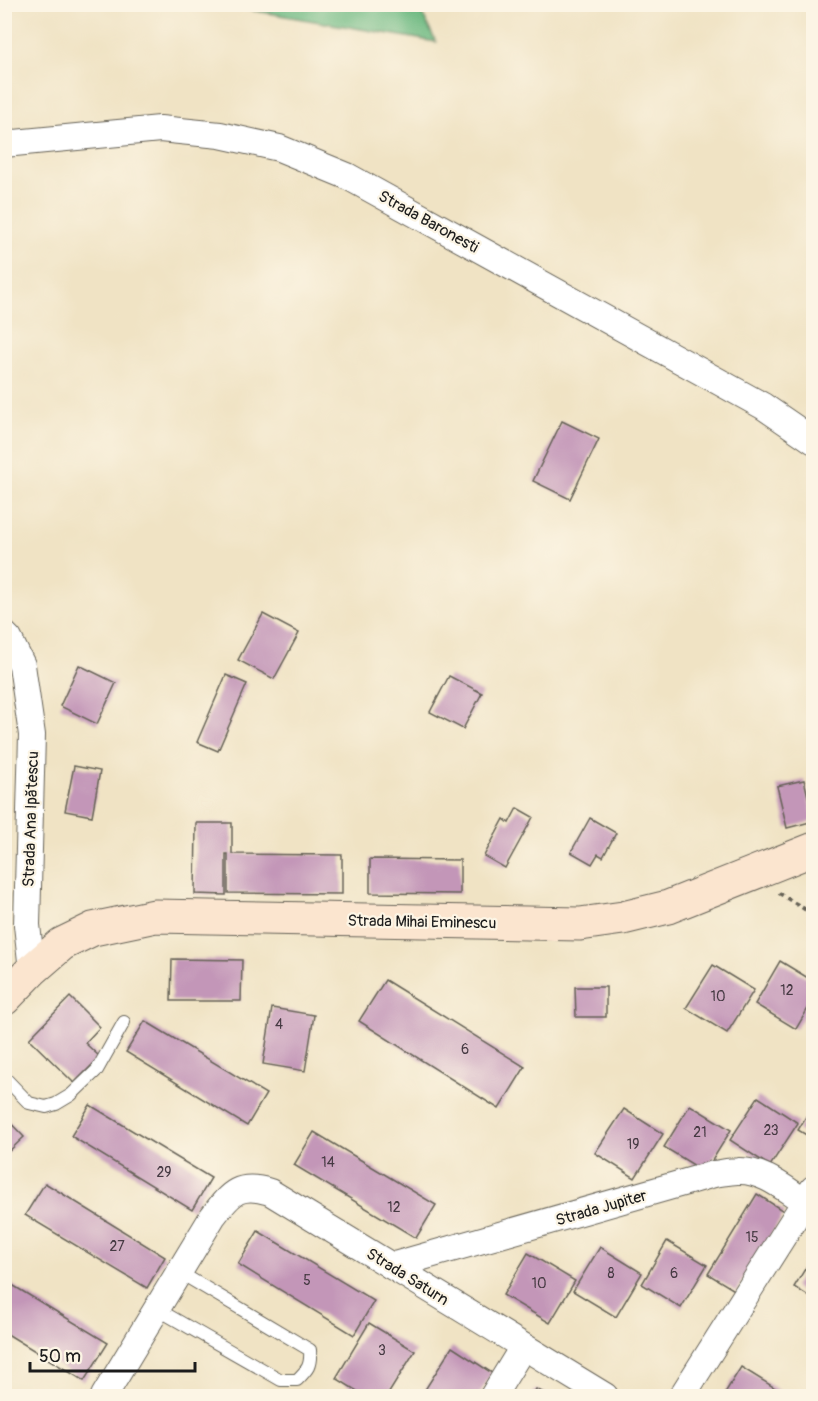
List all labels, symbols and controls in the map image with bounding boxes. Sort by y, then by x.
street label: Strada Baronesti [375,186,482,258]
street label: Strada Ana Ipătescu [19,751,43,887]
street label: Strada Mihai Eminescu [347,911,497,933]
house number: 12 [780,982,794,999]
house number: 10 [710,988,726,1005]
house number: 4 [275,1016,283,1033]
house number: 6 [461,1041,469,1058]
house number: 23 [763,1122,779,1139]
house number: 21 [693,1124,707,1141]
house number: 19 [627,1136,639,1153]
house number: 14 [321,1154,335,1171]
house number: 29 [156,1164,172,1181]
street label: Strada Jupiter [553,1185,649,1231]
house number: 12 [387,1199,401,1216]
house number: 15 [745,1229,759,1246]
house number: 27 [109,1238,125,1255]
street label: Strada Saturn [363,1244,452,1310]
house number: 8 [607,1265,615,1282]
house number: 6 [670,1265,678,1282]
house number: 5 [303,1272,311,1289]
house number: 10 [531,1275,547,1292]
scale bar [30,1335,195,1373]
house number: 3 [378,1342,386,1359]
text: 50 m [39,1345,81,1368]

